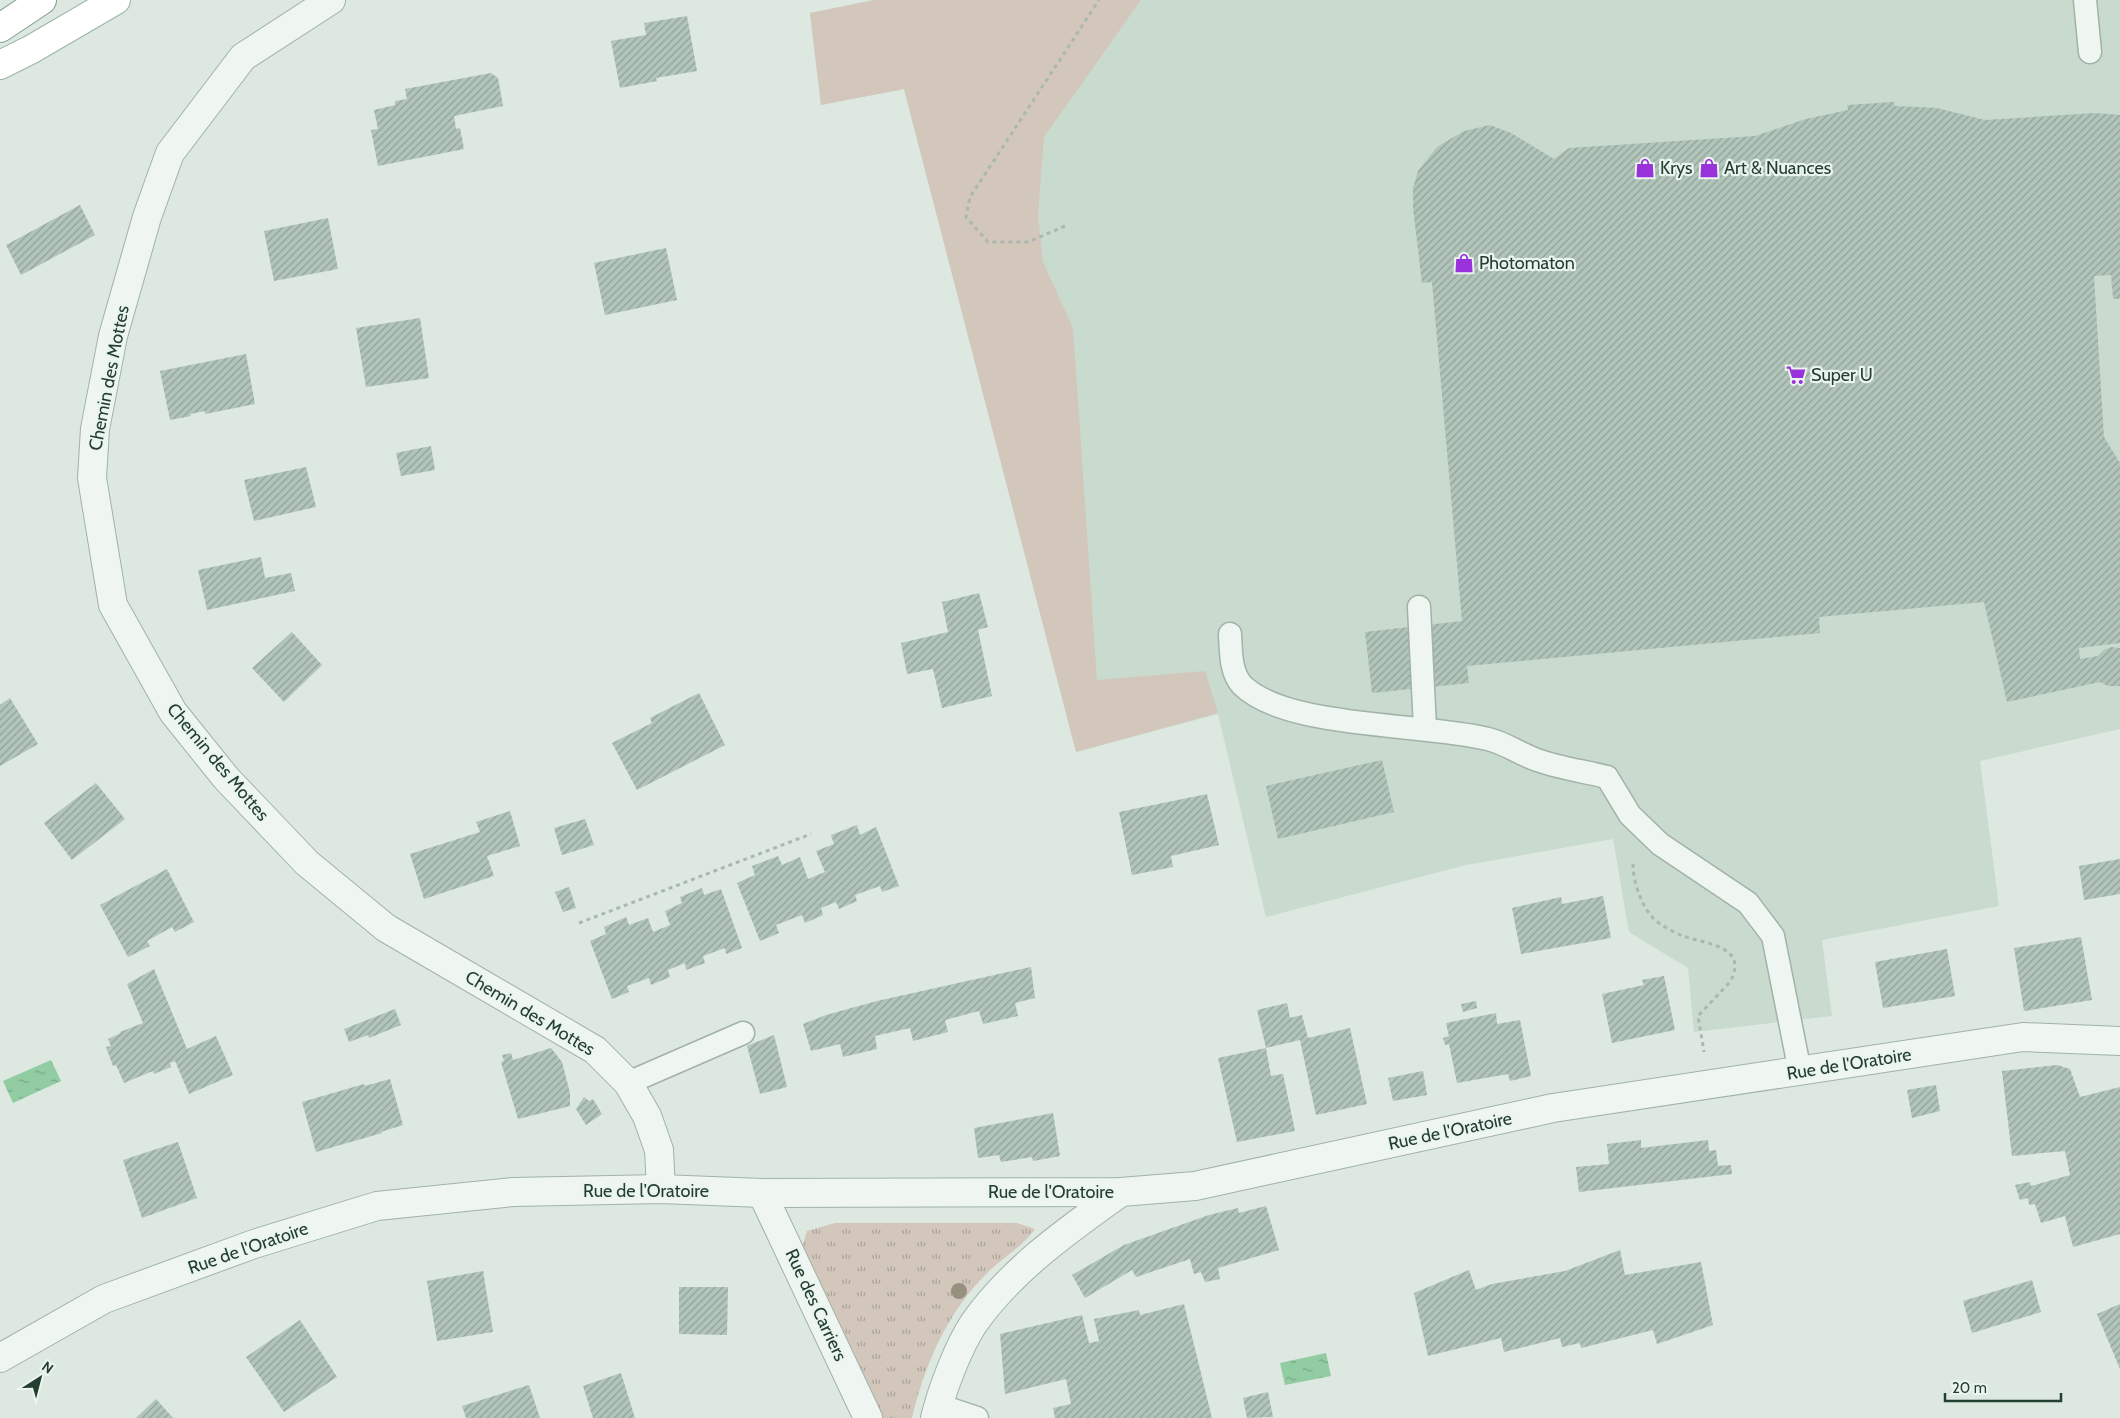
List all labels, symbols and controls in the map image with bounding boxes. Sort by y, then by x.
shop icon: Krys [1634,157,1656,179]
place label: Krys [1660,157,1692,179]
shop icon: Art & Nuances [1698,157,1720,179]
place label: Art & Nuances [1724,157,1831,179]
shop icon: Photomaton [1453,252,1475,274]
place label: Photomaton [1479,252,1575,274]
street label: Chemin des Mottes [84,304,134,452]
supermarket icon: Super U [1785,364,1807,386]
place label: Super U [1811,364,1873,386]
street label: Chemin des Mottes [162,698,274,826]
street label: Chemin des Mottes [461,966,599,1060]
street label: Rue de l'Oratoire [1785,1043,1913,1085]
street label: Rue de l'Oratoire [1386,1107,1514,1155]
street label: Rue de l'Oratoire [583,1180,709,1202]
street label: Rue de l'Oratoire [988,1181,1114,1203]
street label: Rue de l'Oratoire [185,1217,311,1279]
street label: Rue des Carriers [780,1245,852,1365]
north arrow [15,1353,65,1403]
text: N [38,1357,57,1378]
scale bar [1945,1370,2061,1402]
text: 20 m [1952,1379,1987,1397]

